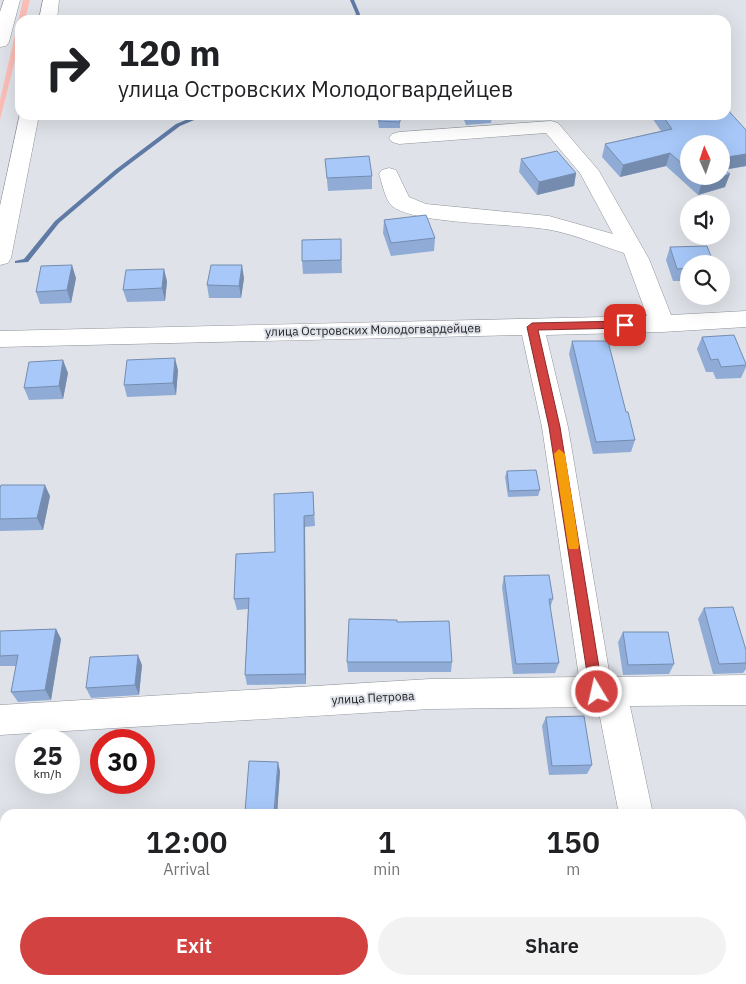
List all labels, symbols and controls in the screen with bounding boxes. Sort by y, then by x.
text: 120 m [118,30,221,76]
icon: right [35,35,100,100]
text: улица Островских Молодогвардейцев [118,74,513,103]
north arrow [680,135,730,185]
map controls [680,135,730,305]
button: sound [680,195,730,245]
button: search [680,255,730,305]
pin [604,304,646,346]
icon: arrive [611,311,639,339]
street label: улица Островских Молодогвардейцев [265,320,481,339]
position arrow [570,665,622,717]
street label: улица Петрова [331,688,415,707]
speed limit sign: 30 [90,729,155,794]
text: 25 [32,739,63,772]
text: km/h [33,766,62,781]
text: 12:00 [146,822,227,861]
text: 1 [378,822,396,861]
text: 150 [546,822,600,861]
text: Arrival [163,859,210,879]
text: min [373,859,400,879]
text: m [566,859,580,879]
button: Exit [20,917,368,975]
button: Share [378,917,726,975]

